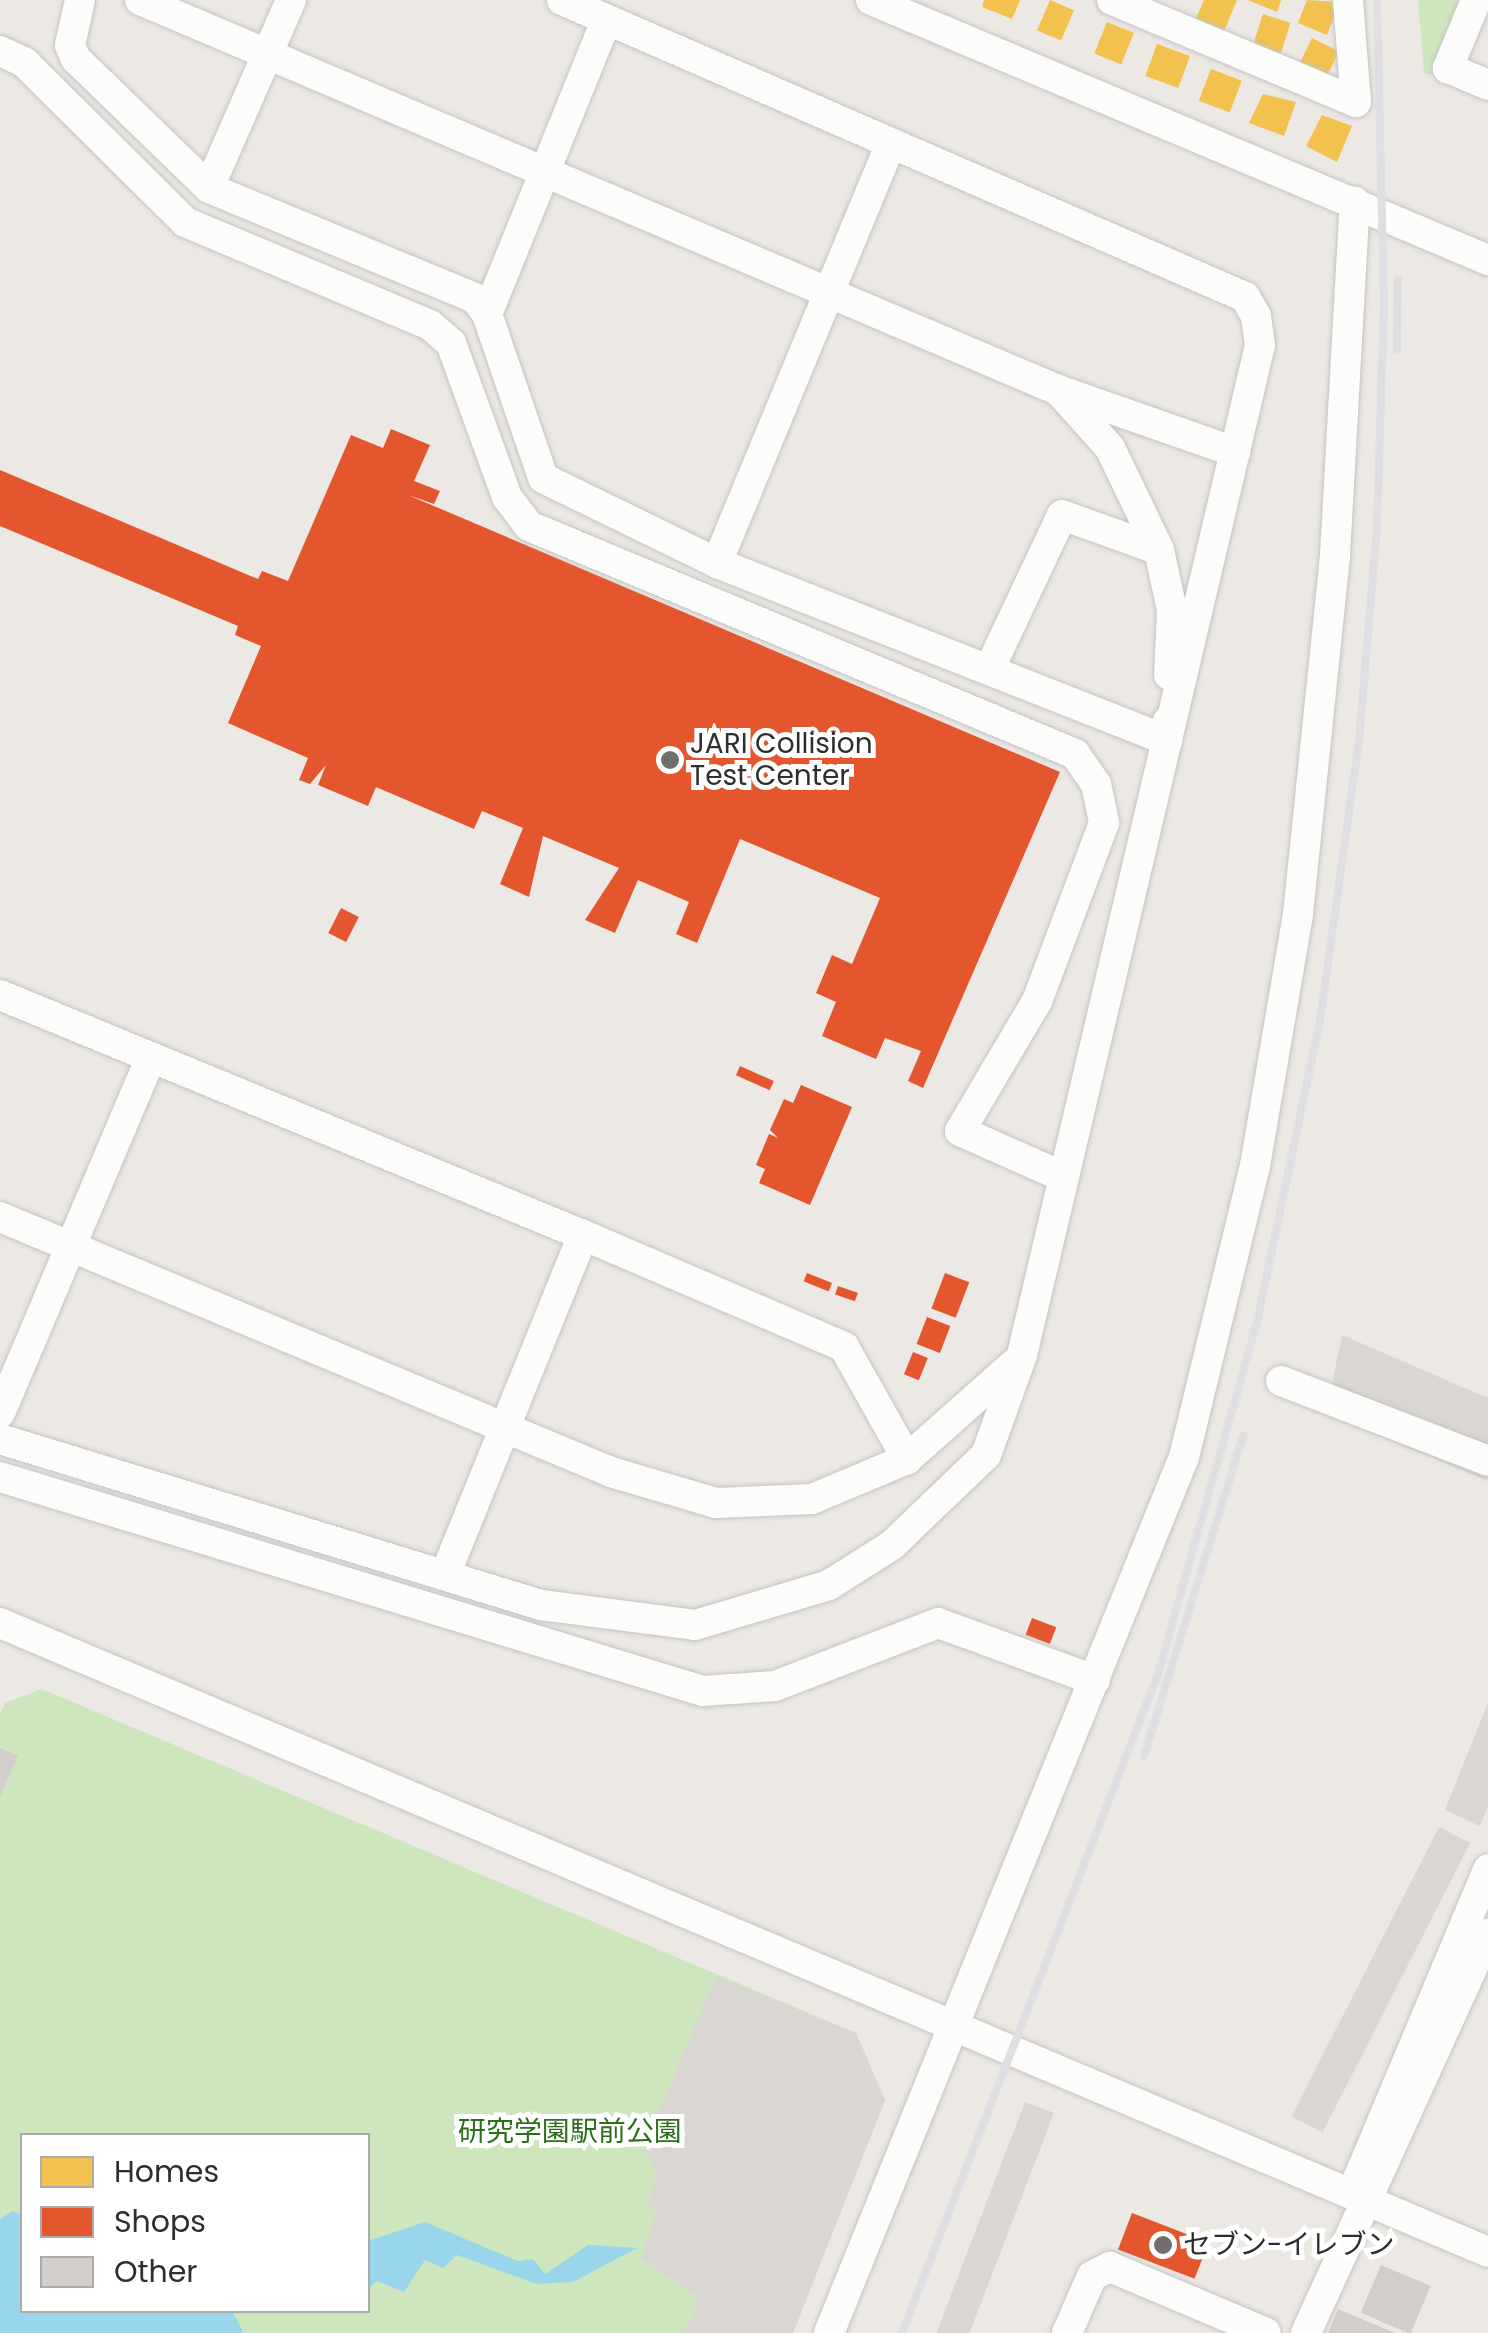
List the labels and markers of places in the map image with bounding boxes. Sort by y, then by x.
place label: JARI Collision Test Center [690,727,873,793]
marker: JARI Collision Test Center [659,749,681,771]
place label: セブン-イレブン [1183,2228,1394,2262]
marker: セブン-イレブン [1152,2234,1174,2256]

